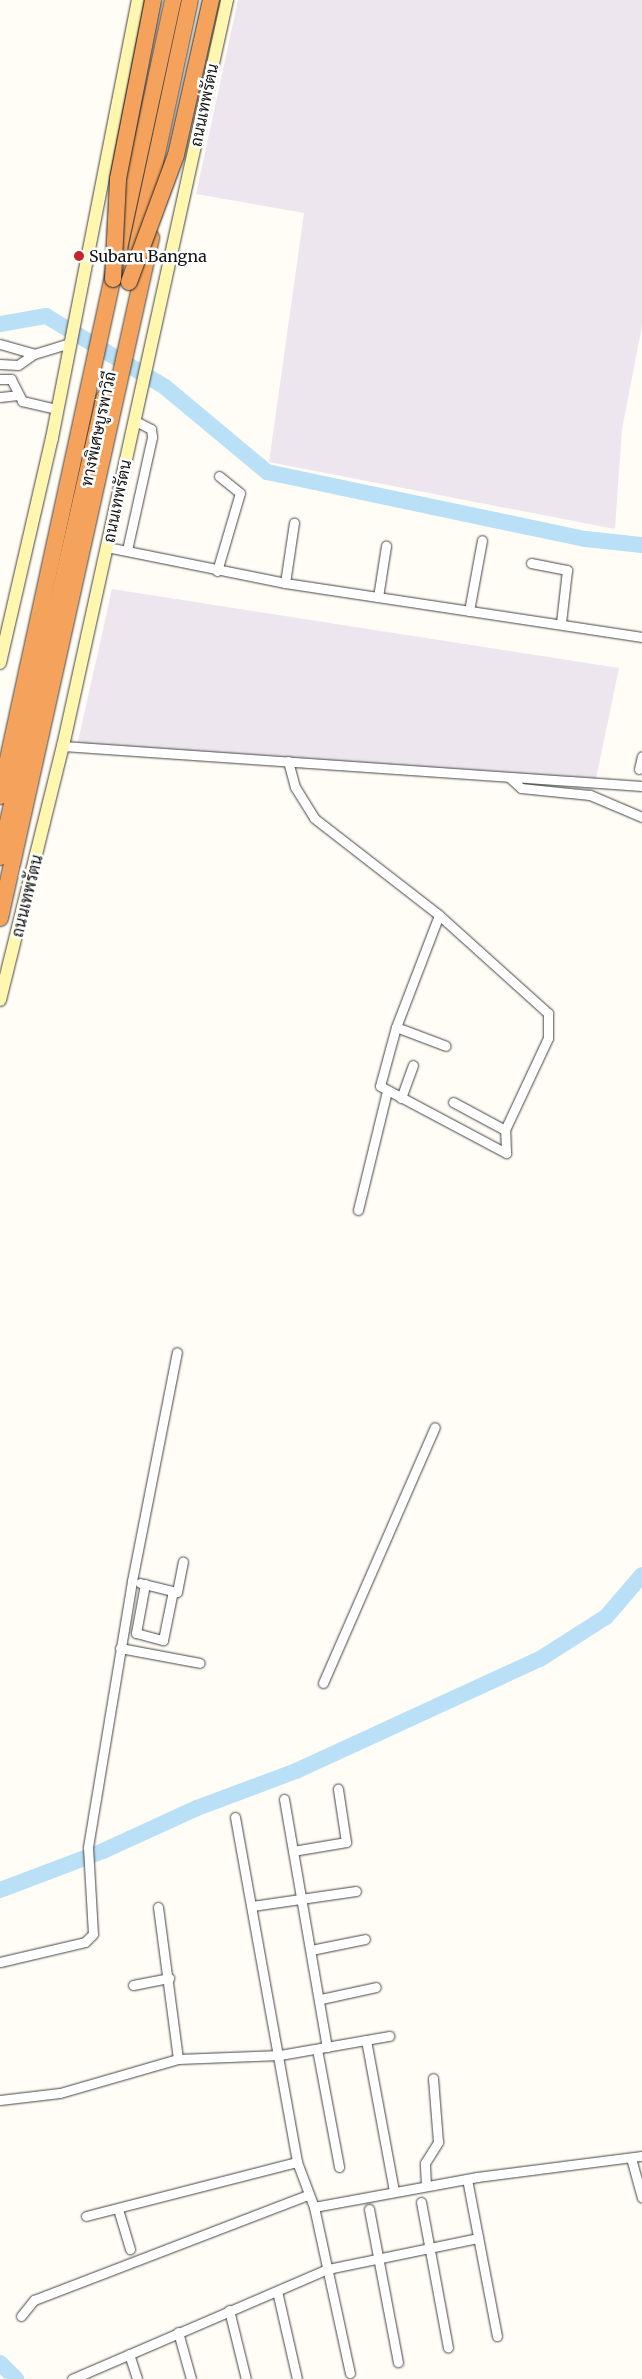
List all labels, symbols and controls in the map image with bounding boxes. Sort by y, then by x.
street label: ถนนเทพรัตน [186,62,222,148]
place label: Subaru Bangna [89,246,207,266]
marker: Subaru Bangna [73,250,85,262]
street label: ทางพิเศษบูรพาวิถี [76,370,120,488]
street label: ถนนเทพรัตน [99,458,135,544]
street label: ถนนเทพรัตน [7,853,47,939]

